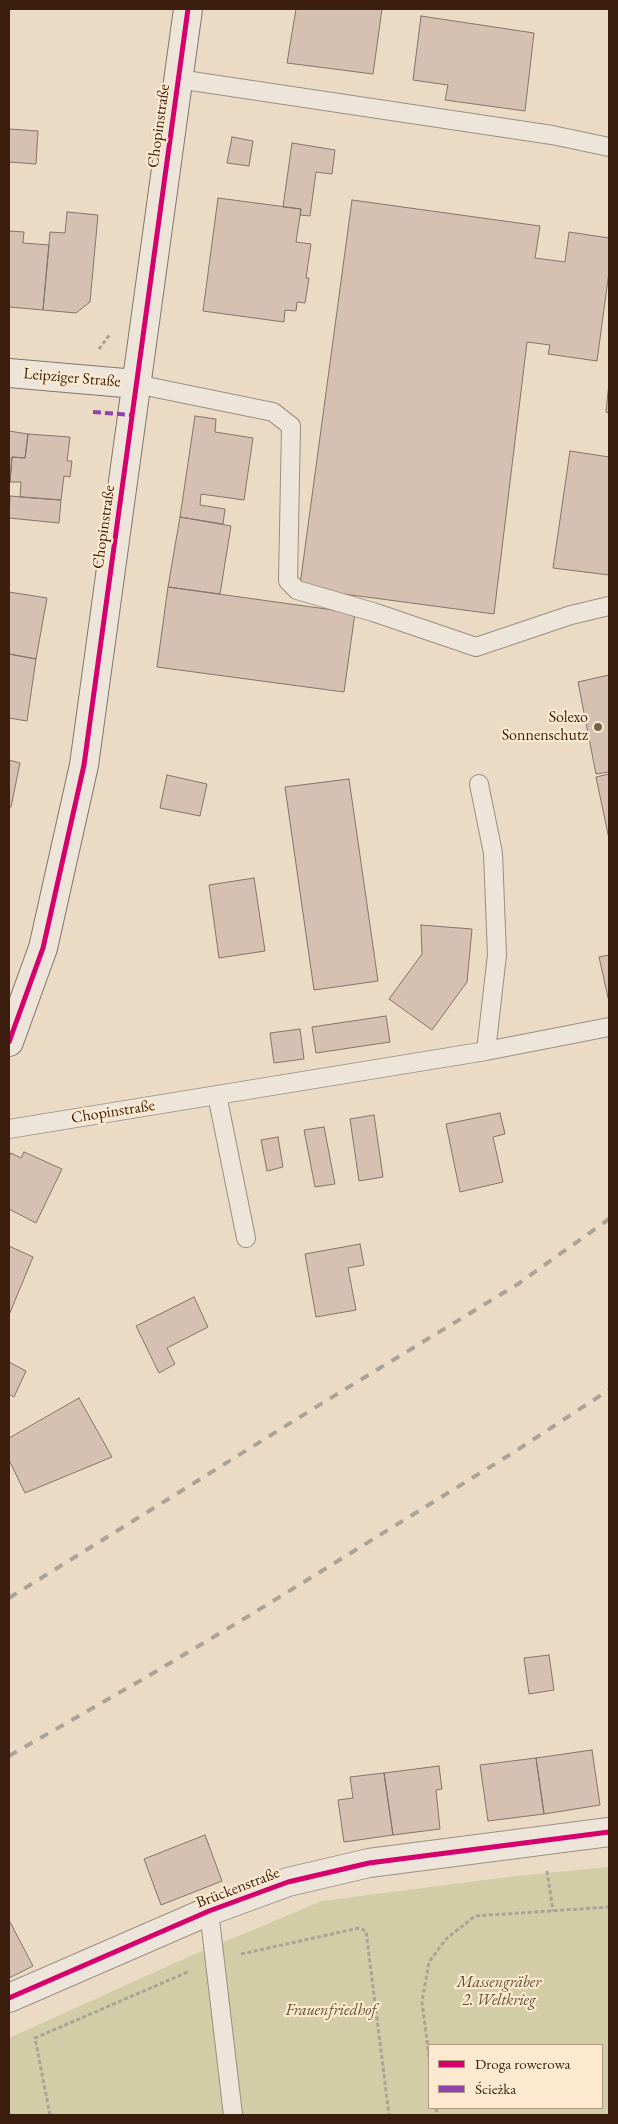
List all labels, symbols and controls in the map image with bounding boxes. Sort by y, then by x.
street label: Chopinstraße [144,83,174,169]
street label: Leipziger Straße [22,364,122,392]
street label: Chopinstraße [89,484,119,570]
place label: Solexo Sonnenschutz [502,708,588,746]
marker: Solexo Sonnenschutz [592,721,604,733]
street label: Chopinstraße [70,1096,156,1128]
street label: Brückenstraße [193,1863,283,1913]
park label: Massengräber 2. Weltkrieg [457,1973,541,2011]
park label: Frauenfriedhof [286,2001,376,2021]
legend [428,2044,603,2109]
text: Droga rowerowa [475,2054,570,2073]
text: Ścieżka [475,2079,516,2098]

